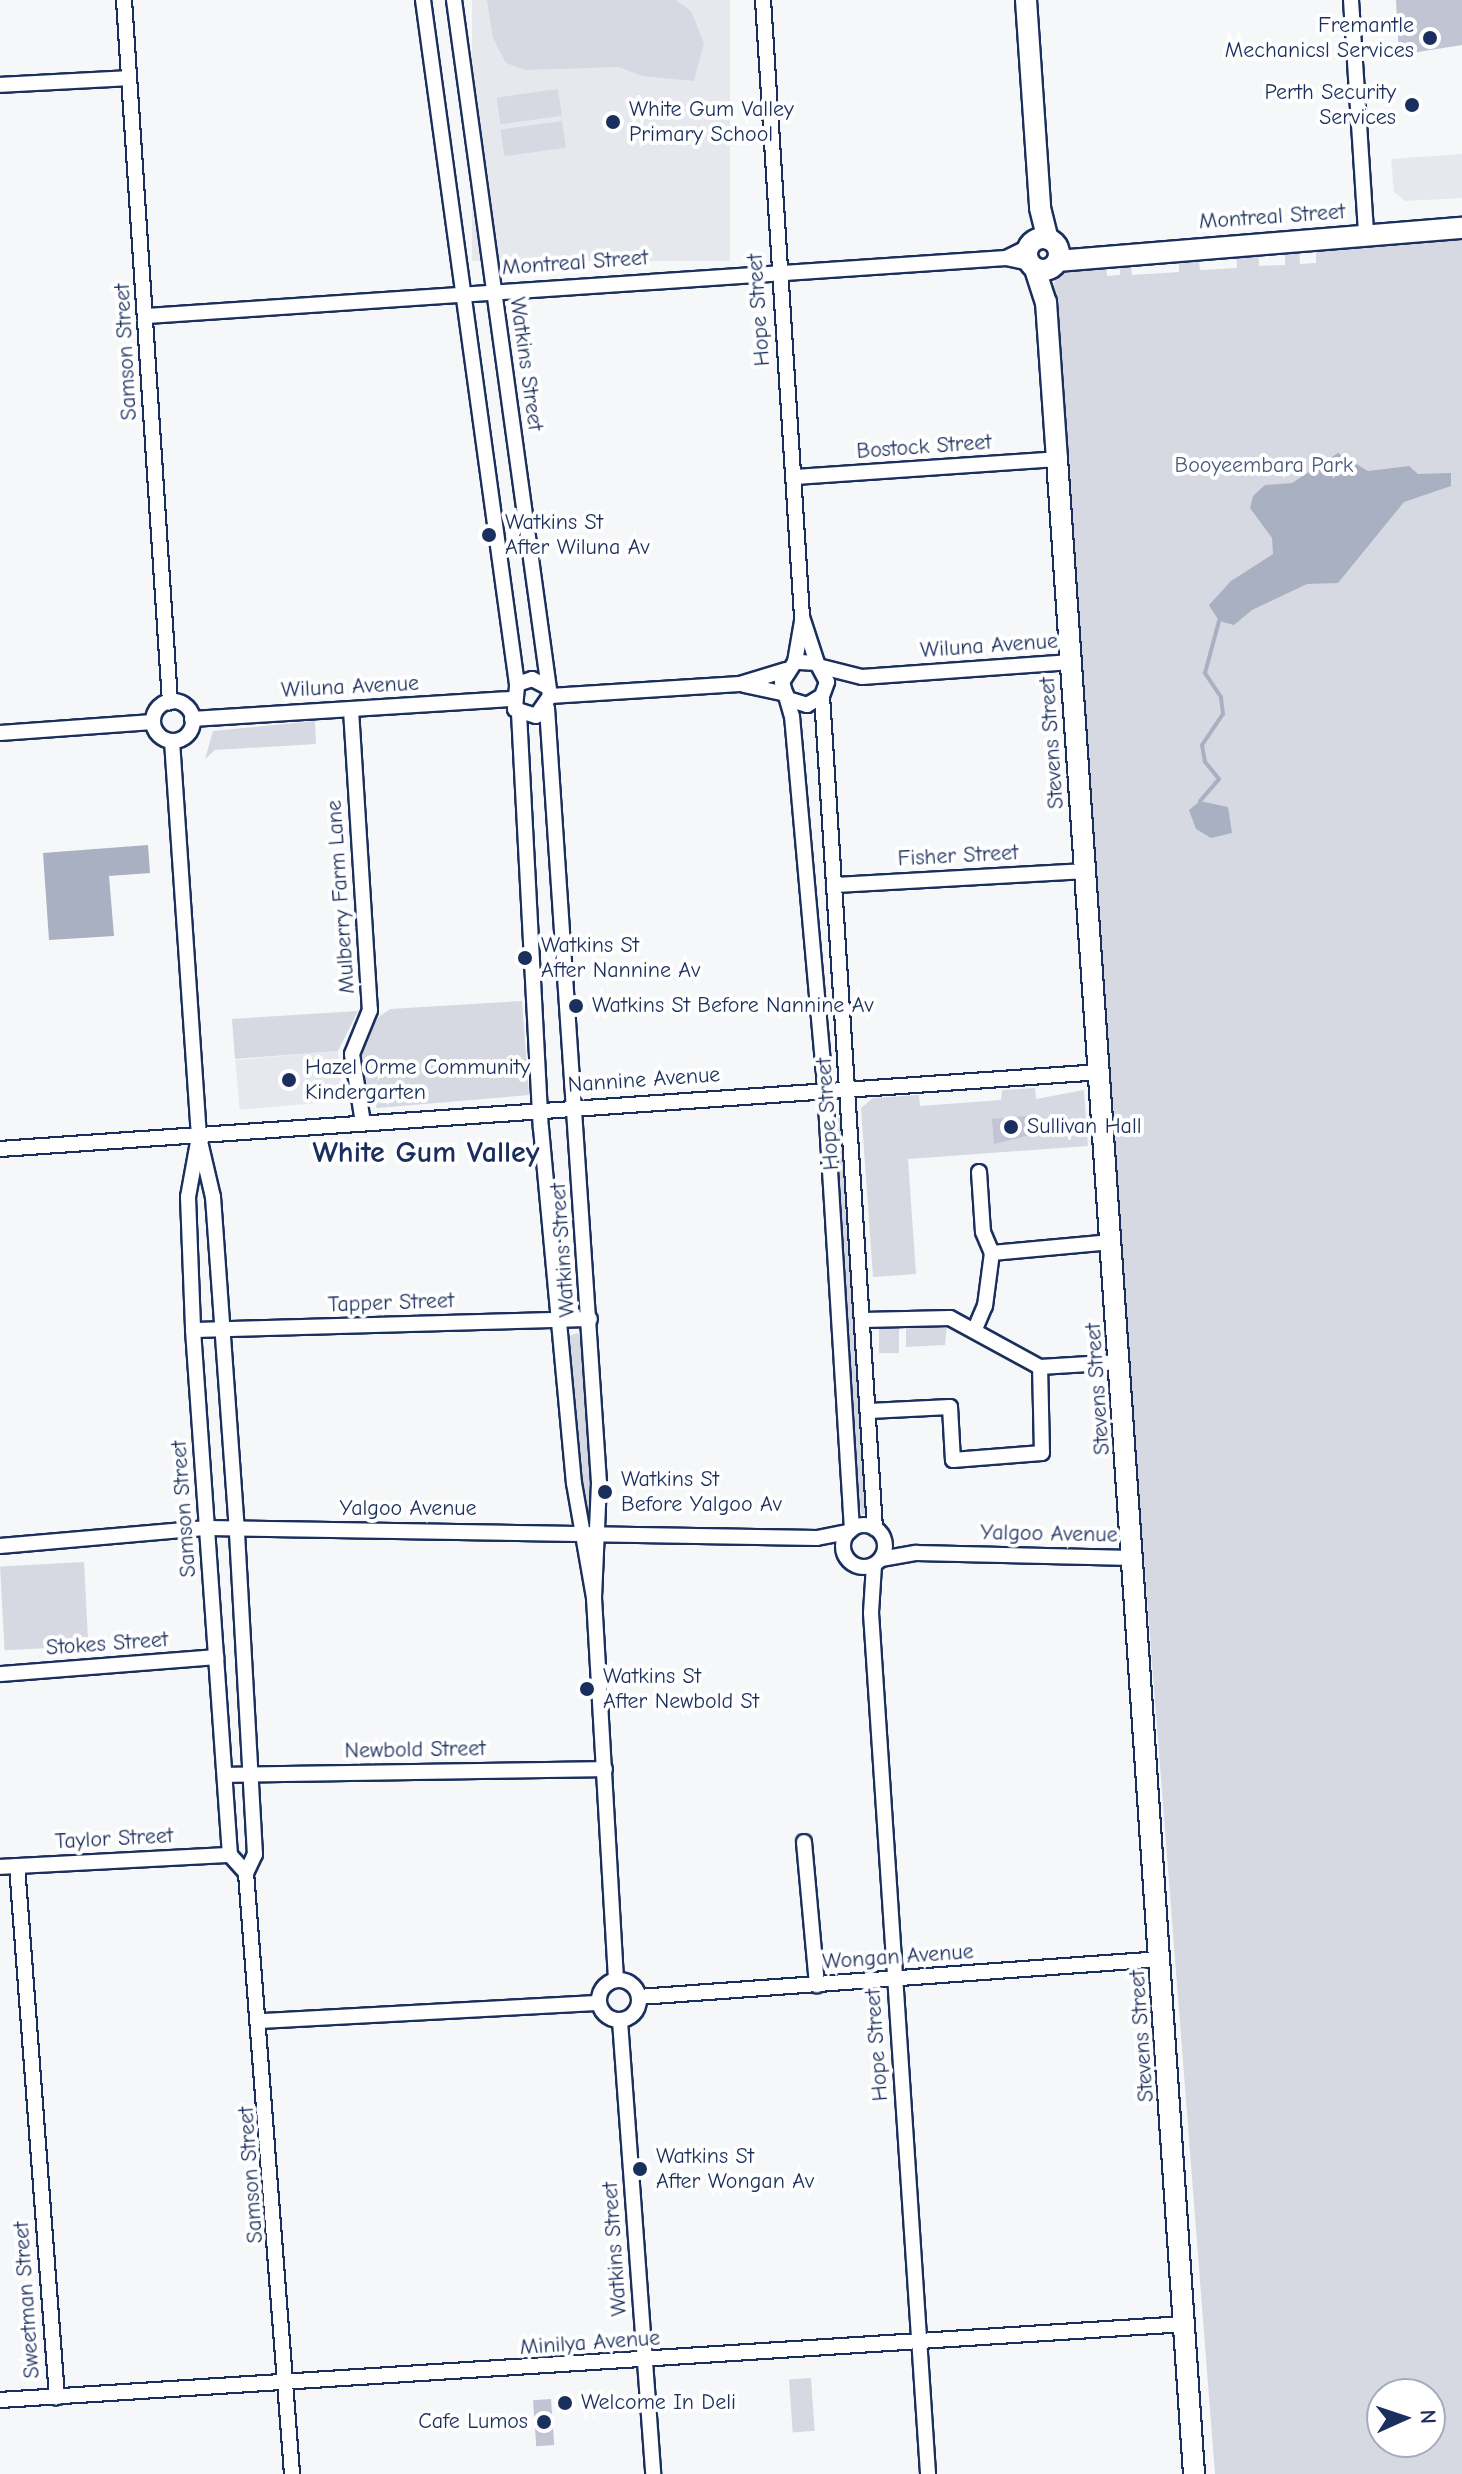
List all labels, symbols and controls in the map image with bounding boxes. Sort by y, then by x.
place label: Fremantle Mechanicsl Services [1225,12,1414,64]
marker: Fremantle Mechanicsl Services [1421,29,1439,47]
place label: Perth Security Services [1265,79,1396,130]
place label: White Gum Valley Primary School [629,96,794,148]
marker: Perth Security Services [1403,96,1421,114]
marker: White Gum Valley Primary School [604,113,622,131]
street label: Montreal Street [1198,199,1346,235]
street label: Montreal Street [501,245,649,281]
street label: Hope Street [742,253,776,367]
street label: Samson Street [109,283,143,421]
street label: Watkins Street [504,296,548,432]
street label: Bostock Street [856,429,992,465]
park label: Booyeembara Park [1175,453,1353,479]
place label: Watkins St After Wiluna Av [505,509,650,560]
marker: Watkins St After Wiluna Av [480,526,498,544]
street label: Wiluna Avenue [919,628,1059,664]
street label: Wiluna Avenue [280,670,420,704]
street label: Stevens Street [1034,676,1070,810]
street label: Mulberry Farm Lane [321,799,361,995]
street label: Fisher Street [897,840,1019,872]
place label: Watkins St After Nannine Av [541,932,700,984]
marker: Watkins St After Nannine Av [516,949,534,967]
place label: Watkins St Before Nannine Av [592,993,874,1019]
marker: Watkins St Before Nannine Av [567,997,585,1015]
place label: Hazel Orme Community Kindergarten [305,1054,530,1106]
street label: Hope Street [811,1057,845,1171]
street label: Nannine Avenue [567,1062,721,1098]
marker: Hazel Orme Community Kindergarten [280,1071,298,1089]
place label: Sullivan Hall [1027,1114,1142,1140]
marker: Sullivan Hall [1002,1118,1020,1136]
district label: White Gum Valley [312,1135,540,1171]
street label: Watkins Street [545,1182,581,1318]
street label: Tapper Street [327,1288,455,1318]
street label: Stevens Street [1080,1322,1116,1456]
street label: Samson Street [166,1440,202,1578]
place label: Watkins St Before Yalgoo Av [621,1466,782,1518]
marker: Watkins St Before Yalgoo Av [596,1483,614,1501]
street label: Yalgoo Avenue [339,1496,477,1522]
street label: Yalgoo Avenue [980,1520,1118,1548]
street label: Stokes Street [45,1627,169,1661]
place label: Watkins St After Newbold St [603,1663,759,1714]
marker: Watkins St After Newbold St [578,1680,596,1698]
street label: Newbold Street [344,1736,486,1764]
street label: Taylor Street [54,1823,174,1855]
street label: Wongan Avenue [822,1939,974,1975]
street label: Stevens Street [1124,1969,1160,2103]
street label: Hope Street [860,1988,894,2102]
street label: Samson Street [233,2106,269,2244]
place label: Watkins St After Wongan Av [656,2143,814,2194]
marker: Watkins St After Wongan Av [631,2160,649,2178]
street label: Watkins Street [597,2181,633,2317]
street label: Sweetman Street [8,2221,46,2379]
street label: Minilya Avenue [519,2325,661,2361]
north arrow [1366,2378,1446,2458]
place label: Welcome In Deli [581,2390,736,2416]
marker: Welcome In Deli [556,2394,574,2412]
place label: Cafe Lumos [418,2409,528,2435]
text: N [1415,2409,1441,2425]
marker: Cafe Lumos [535,2413,553,2431]

